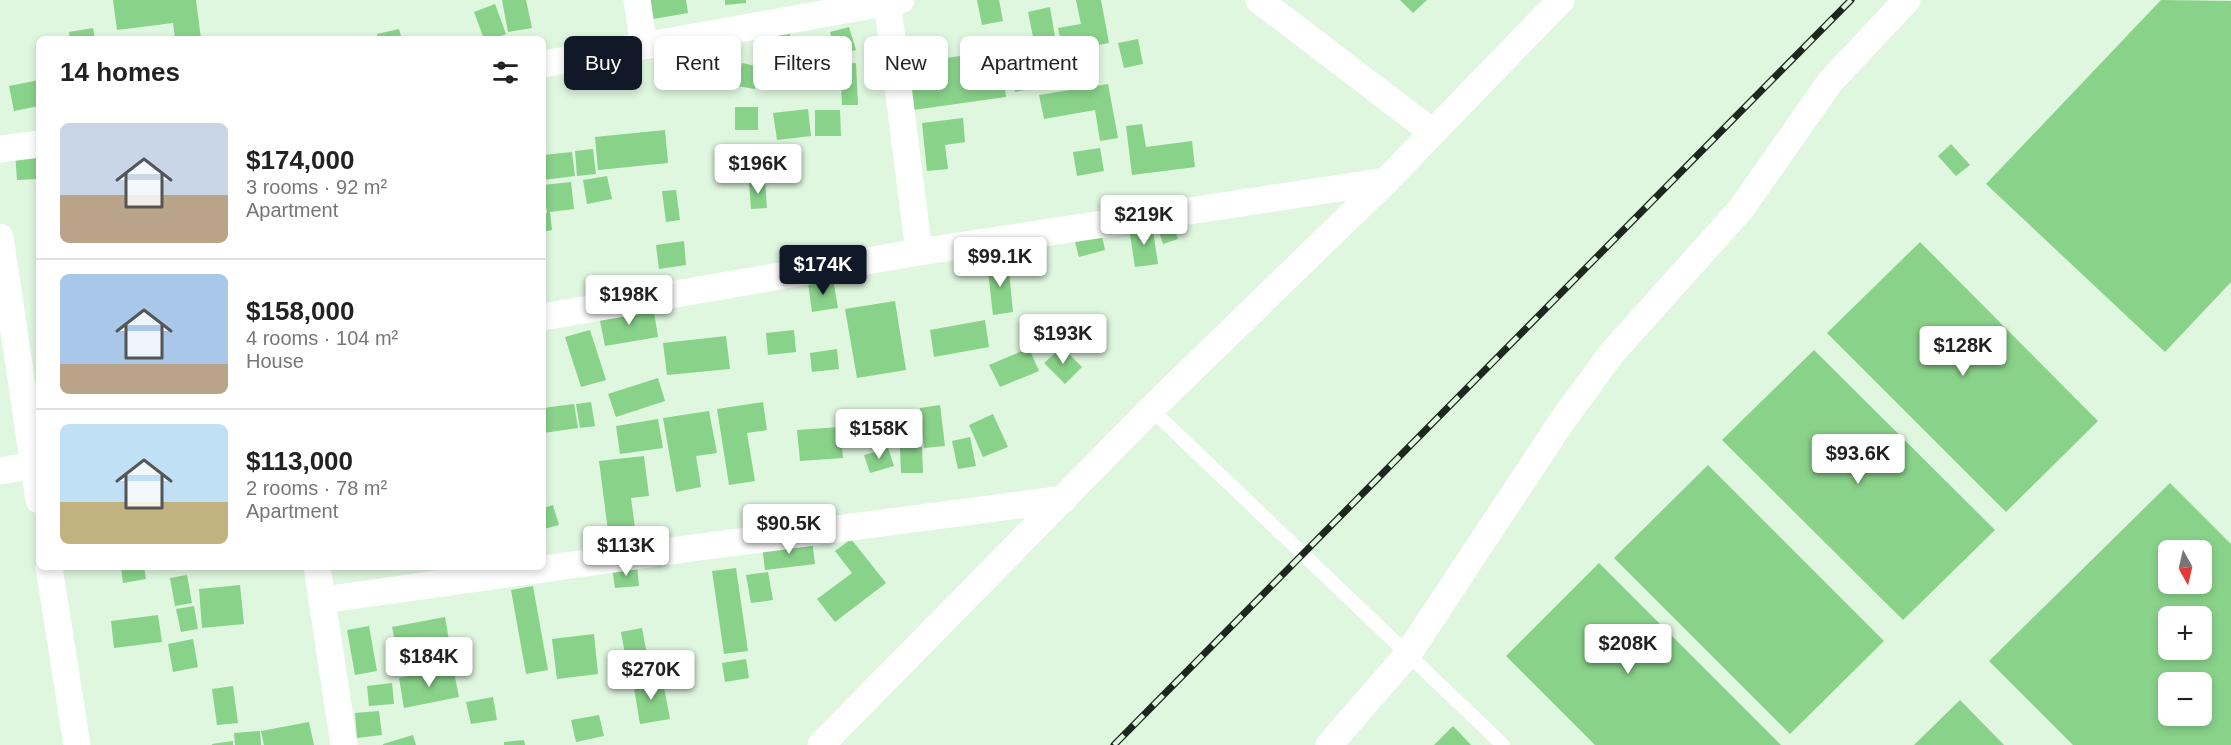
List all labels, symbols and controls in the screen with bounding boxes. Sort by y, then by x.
chip: Buy [564,36,642,90]
chip: Rent [654,36,741,90]
chip: Filters [753,36,852,90]
chip: New [864,36,948,90]
chip: Apartment [960,36,1099,90]
icon: filters [489,56,522,89]
text: 14 homes [60,57,180,87]
pin: $196K [716,144,800,195]
text: $174,000 [246,145,354,175]
icon: home [108,147,180,219]
text: $196K [729,152,787,174]
text: 3 rooms · 92 m² [246,176,387,198]
pin: $219K [1102,195,1186,246]
text: Apartment [246,199,338,221]
text: $219K [1115,203,1173,225]
pin: $99.1K [951,237,1049,288]
pin: $174K [781,245,865,296]
text: $99.1K [968,245,1032,267]
text: $174K [794,253,852,275]
pin: $198K [587,275,671,326]
text: $198K [600,283,658,305]
text: $158,000 [246,296,354,326]
icon: home [108,298,180,370]
pin: $193K [1021,314,1105,365]
text: $193K [1034,322,1092,344]
pin: $128K [1921,326,2005,377]
text: 4 rooms · 104 m² [246,327,398,349]
text: $128K [1934,334,1992,356]
text: House [246,350,304,372]
pin: $158K [837,409,921,460]
text: $158K [850,417,908,439]
pin: $93.6K [1809,434,1907,485]
text: $93.6K [1826,442,1890,464]
text: $113,000 [246,446,353,476]
icon: home [108,448,180,520]
text: 2 rooms · 78 m² [246,477,387,499]
text: Apartment [246,500,338,522]
pin: $90.5K [740,504,838,555]
text: $90.5K [757,512,821,534]
pin: $113K [584,526,668,577]
text: $113K [597,534,655,556]
north arrow [2158,540,2212,594]
map controls [2158,540,2212,726]
button: + [2158,606,2212,660]
pin: $208K [1586,624,1670,675]
text: $208K [1599,632,1657,654]
pin: $184K [387,637,471,688]
text: $184K [400,645,458,667]
pin: $270K [609,650,693,701]
text: $270K [622,658,680,680]
button: − [2158,672,2212,726]

